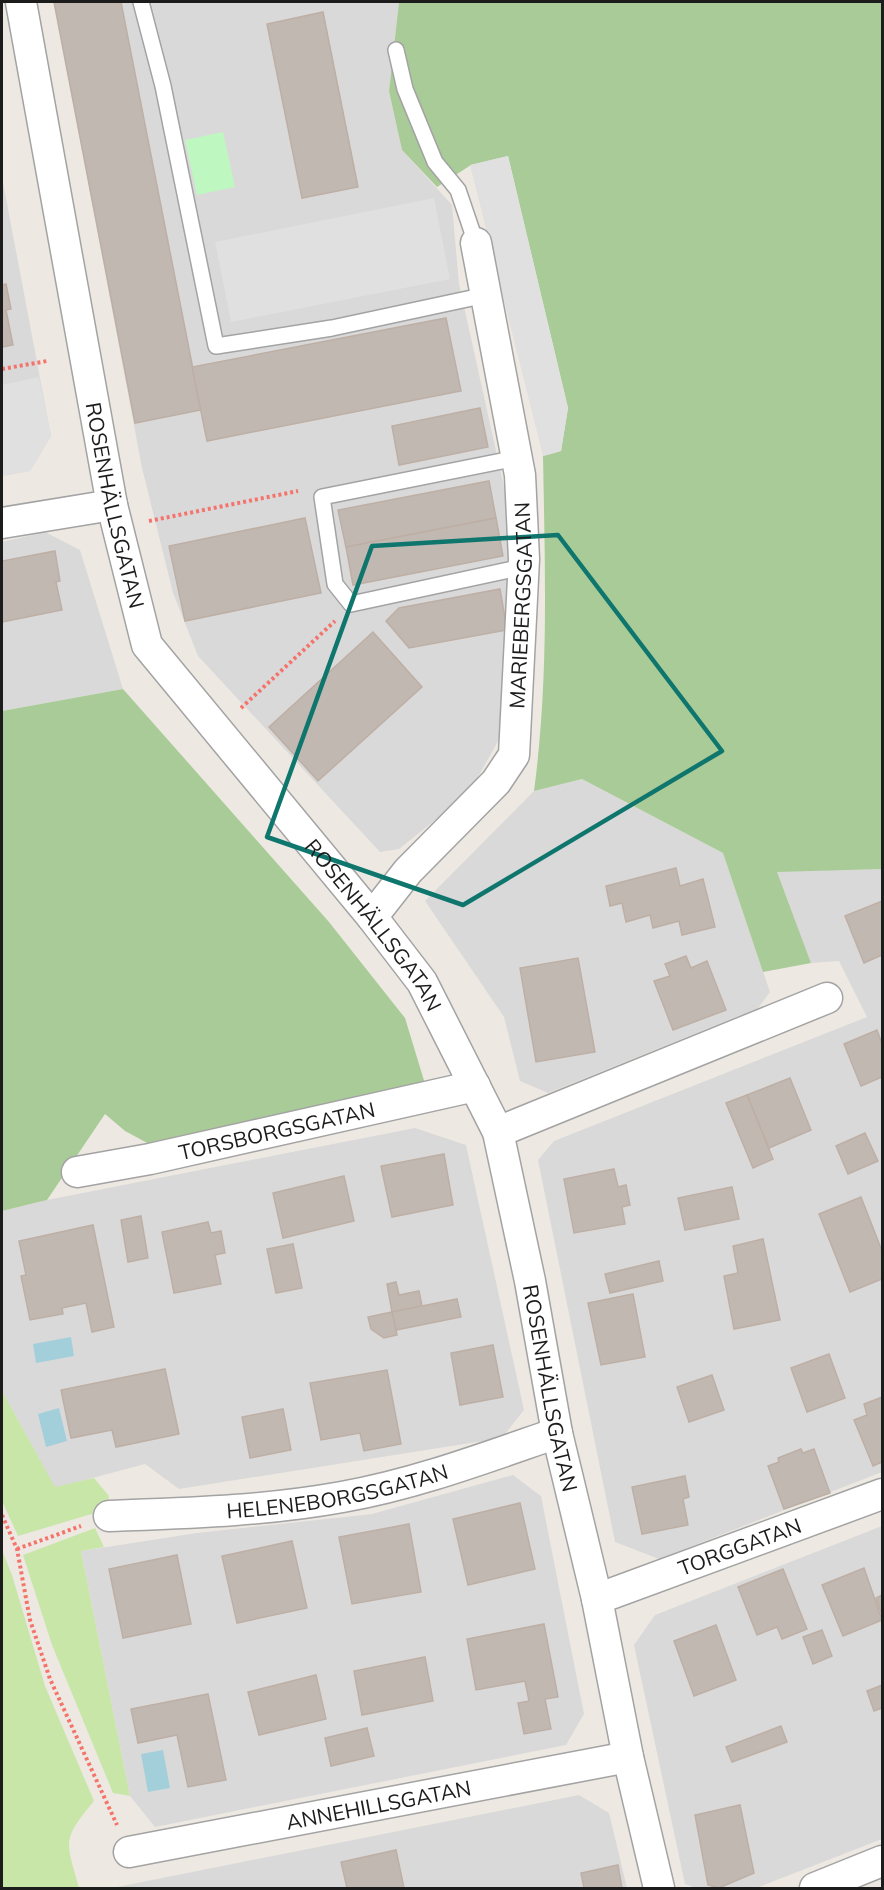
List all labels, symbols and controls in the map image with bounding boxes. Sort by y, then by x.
street label: ROSENHÄLLSGATAN [81,400,150,611]
street label: MARIEBERGSGATAN [503,501,537,709]
street label: ROSENHÄLLSGATAN [300,833,447,1015]
street label: TORSBORGSGATAN [176,1096,377,1165]
street label: ROSENHÄLLSGATAN [518,1282,584,1494]
street label: HELENEBORGSGATAN [225,1458,451,1524]
street label: TORGGATAN [675,1512,805,1581]
street label: ANNEHILLSGATAN [284,1774,473,1835]

